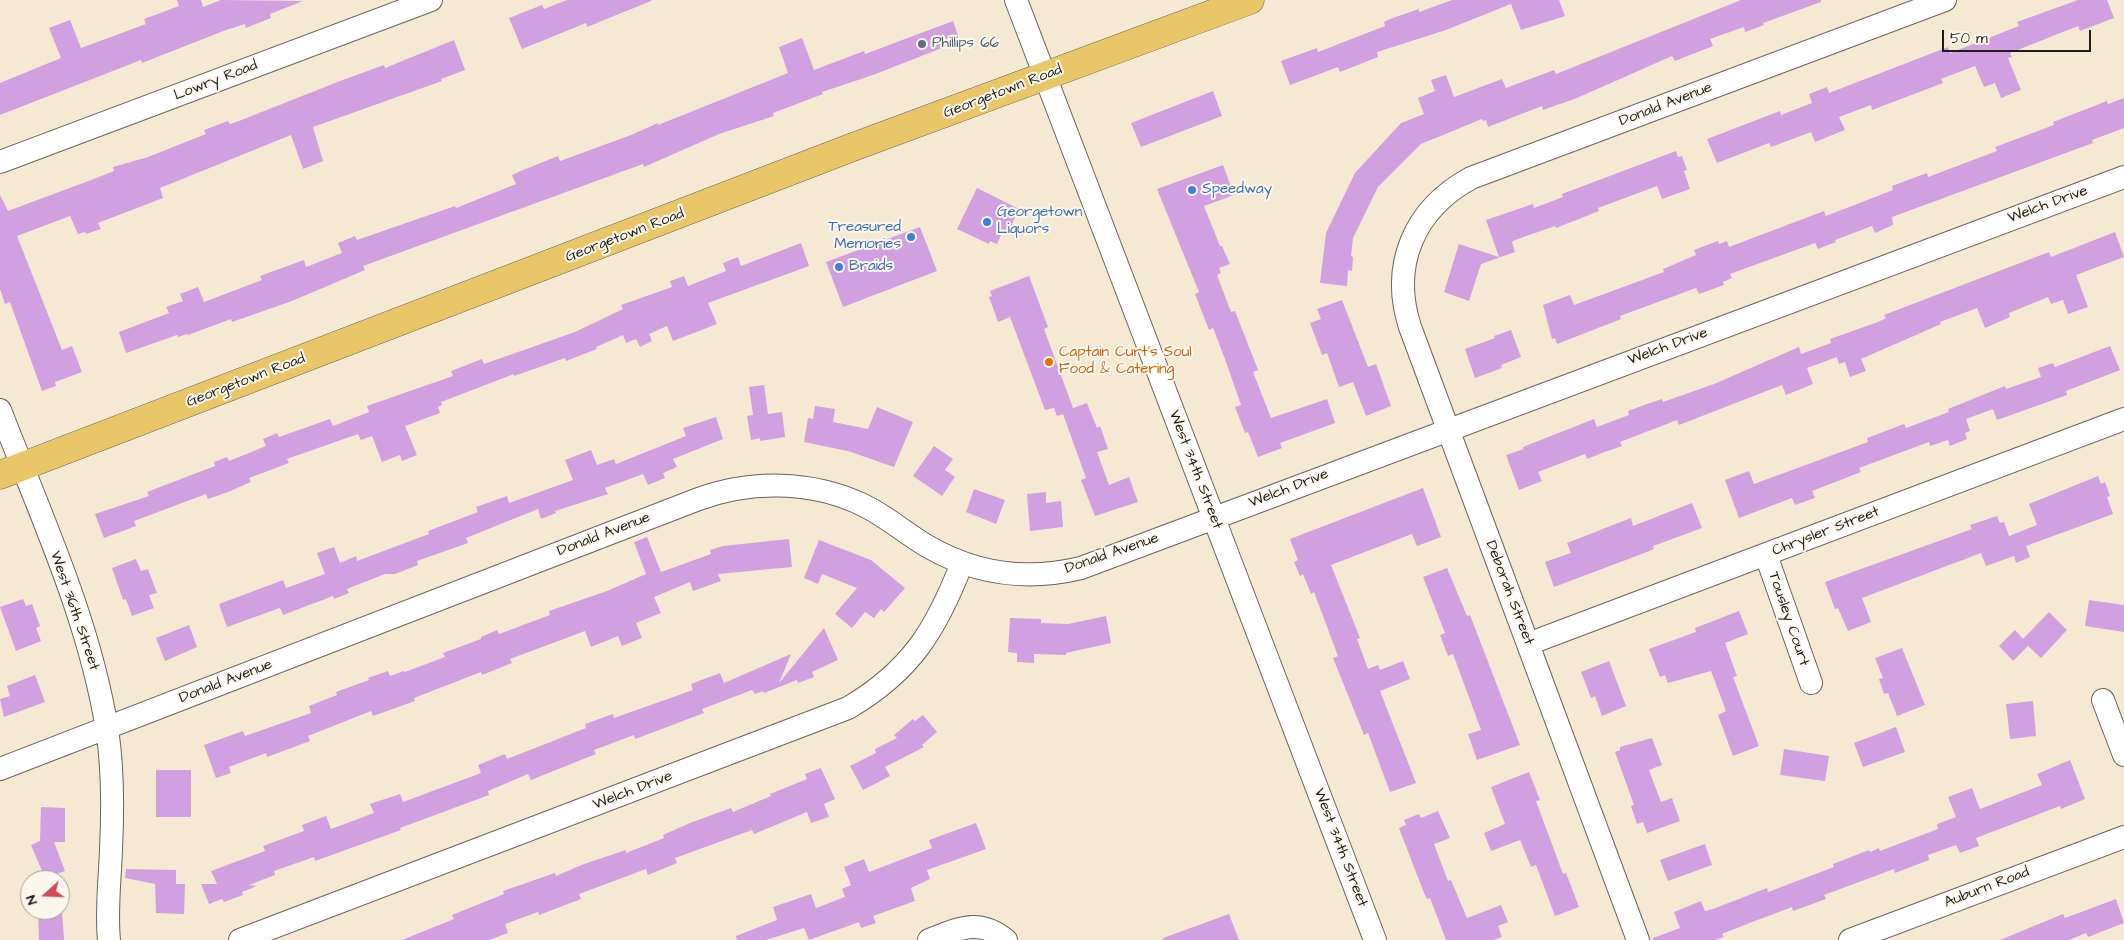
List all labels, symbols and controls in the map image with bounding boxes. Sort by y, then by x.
scale bar [1944,20,2093,52]
text: 50 m [1950,28,1988,49]
place label: Phillips 66 [932,35,999,53]
marker: Phillips 66 [916,38,928,50]
street label: Lowry Road [172,57,260,105]
street label: Georgetown Road [941,61,1065,123]
street label: Donald Avenue [1617,79,1715,131]
place label: Speedway [1202,181,1272,199]
street label: Welch Drive [2006,182,2090,228]
marker: Speedway [1186,184,1198,196]
place label: Georgetown Liquors [997,204,1082,239]
street label: Georgetown Road [563,205,687,267]
marker: Georgetown Liquors [981,216,993,228]
place label: Treasured Memories [828,219,901,254]
marker: Treasured Memories [905,231,917,243]
place label: Braids [849,258,893,276]
marker: Braids [833,261,845,273]
street label: Welch Drive [1626,324,1710,370]
place label: Captain Curt's Soul Food & Catering [1059,344,1192,379]
street label: Georgetown Road [184,350,308,412]
marker: Captain Curt's Soul Food & Catering [1043,356,1055,368]
street label: West 34th Street [1164,408,1226,532]
street label: Welch Drive [1247,466,1331,512]
street label: Chrysler Street [1770,503,1882,561]
street label: Donald Avenue [555,509,653,561]
street label: Donald Avenue [1063,530,1161,578]
street label: Deborah Street [1481,538,1537,648]
street label: West 36th Street [45,549,103,673]
street label: Tousley Court [1763,569,1813,669]
street label: Donald Avenue [177,656,275,708]
street label: Welch Drive [591,768,675,814]
street label: West 34th Street [1309,786,1371,910]
street label: Auburn Road [1942,864,2032,912]
north arrow [20,870,70,920]
text: N [21,892,43,907]

